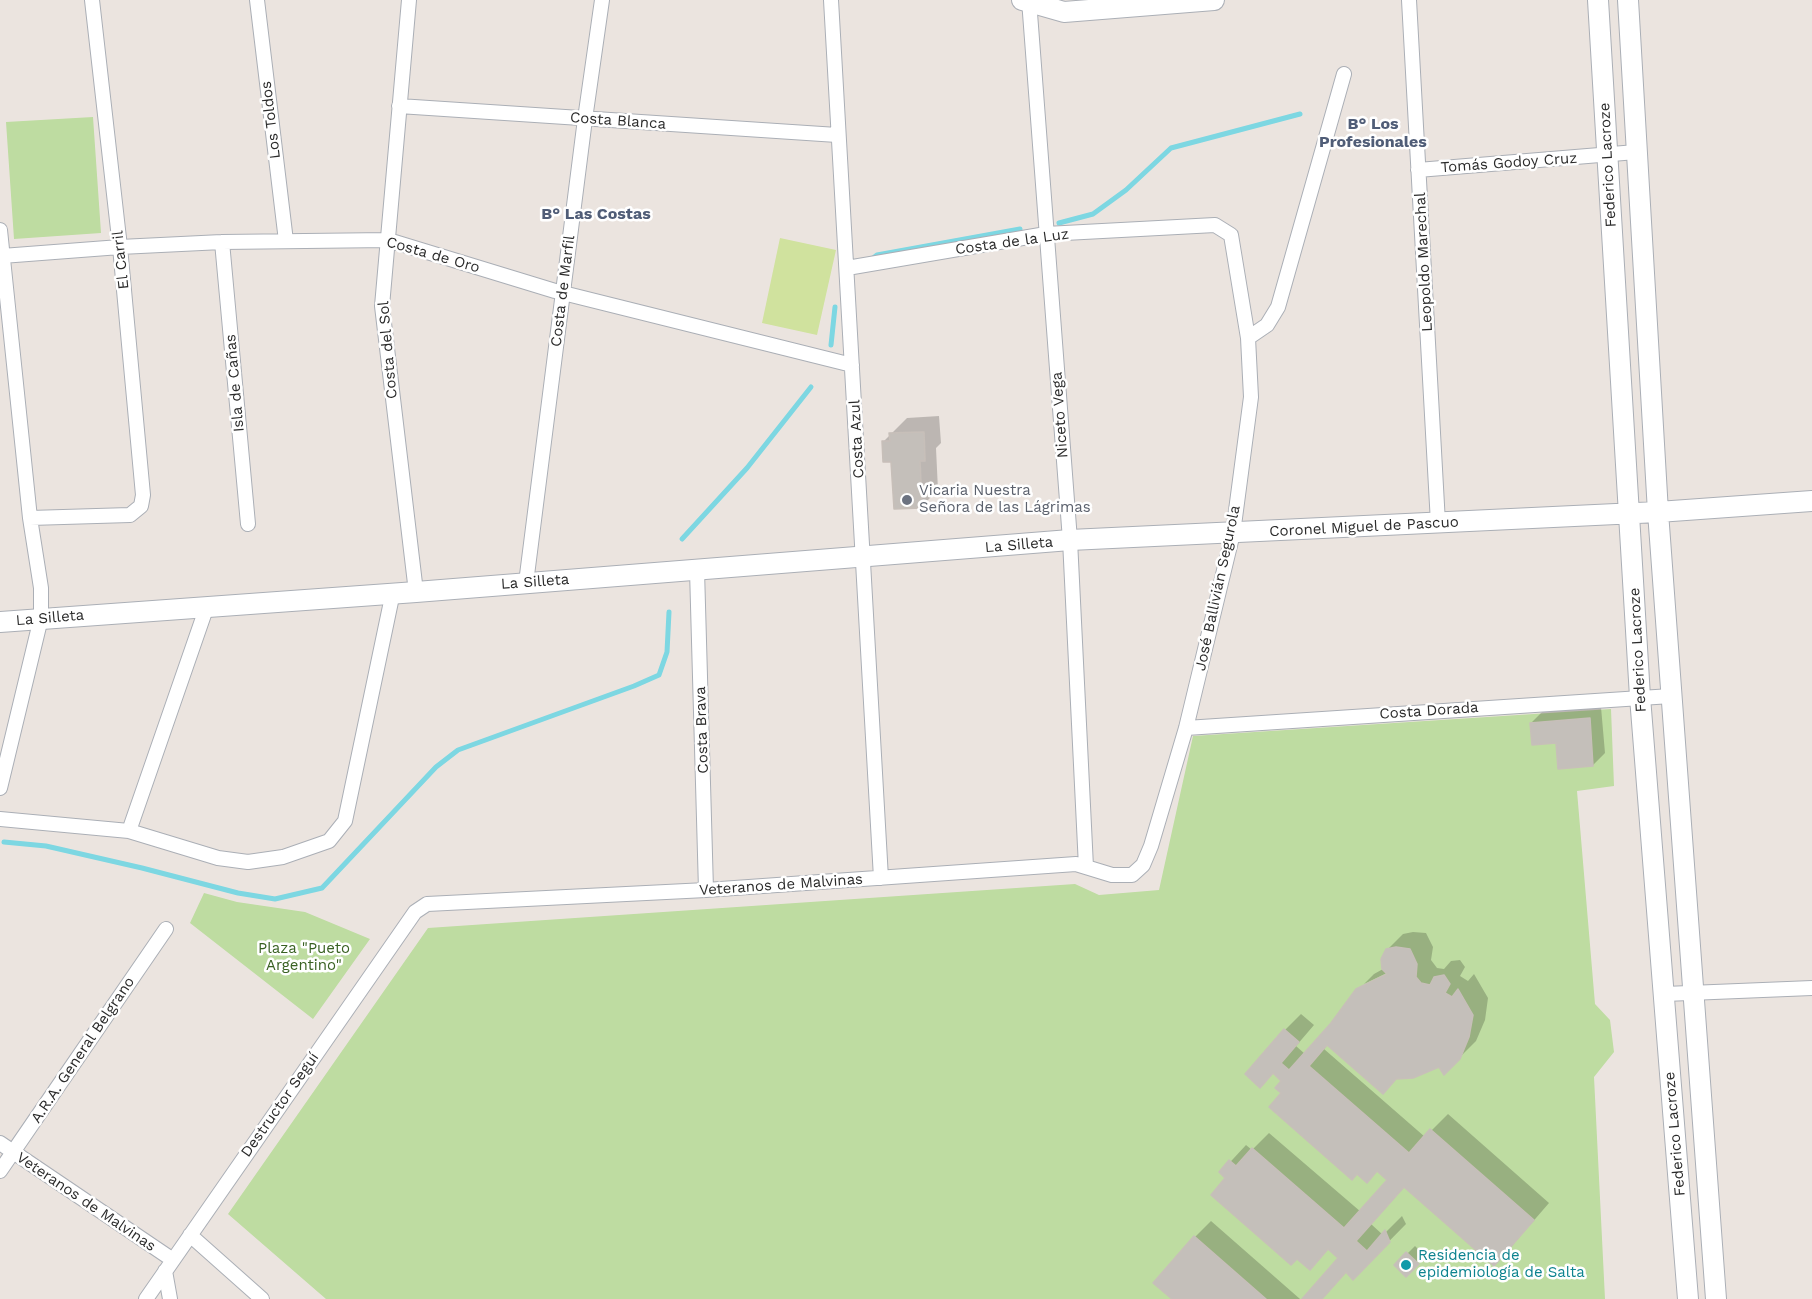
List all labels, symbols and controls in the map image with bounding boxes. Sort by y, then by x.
street label: Los Toldos [257,80,285,160]
street label: Federico Lacroze [1596,102,1620,228]
street label: Costa Blanca [569,109,667,133]
district label: B° Los Profesionales [1319,114,1427,152]
street label: Tomás Godoy Cruz [1440,149,1578,177]
street label: Leopoldo Marechal [1411,192,1437,332]
district label: B° Las Costas [541,204,651,224]
street label: Costa de la Luz [954,225,1070,259]
street label: El Carril [109,230,133,290]
street label: Costa de Oro [384,233,482,277]
street label: Costa de Marfil [547,234,579,348]
street label: Costa del Sol [375,300,401,400]
street label: Isla de Cañas [222,333,248,433]
street label: Niceto Vega [1048,371,1072,459]
street label: Costa Azul [846,399,868,479]
place label: Vicaria Nuestra Señora de las Lágrimas [919,482,1091,517]
marker: Vicaria Nuestra Señora de las Lágrimas [900,493,914,507]
street label: José Ballivián Segurola [1192,504,1244,672]
street label: Coronel Miguel de Pascuo [1269,513,1459,541]
street label: La Silleta [984,533,1054,557]
street label: La Silleta [500,571,570,593]
street label: Federico Lacroze [1626,587,1650,713]
street label: La Silleta [15,606,85,630]
street label: Costa Brava [691,686,713,774]
street label: Costa Dorada [1379,699,1479,723]
street label: Veteranos de Malvinas [698,870,864,900]
park label: Plaza "Pueto Argentino" [258,940,350,975]
street label: A.R.A. General Belgrano [27,973,139,1127]
street label: Destructor Seguí [237,1049,323,1161]
street label: Federico Lacroze [1661,1071,1689,1197]
street label: Veteranos de Malvinas [13,1149,159,1255]
place label: Residencia de epidemiología de Salta [1418,1247,1585,1282]
marker: Residencia de epidemiología de Salta [1399,1258,1413,1272]

